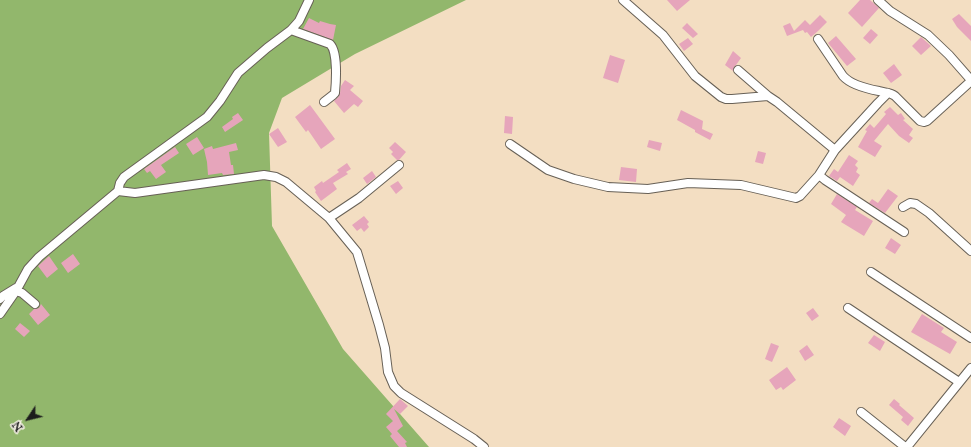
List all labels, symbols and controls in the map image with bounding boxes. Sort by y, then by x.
north arrow [8,399,48,439]
text: N [10,419,26,434]

